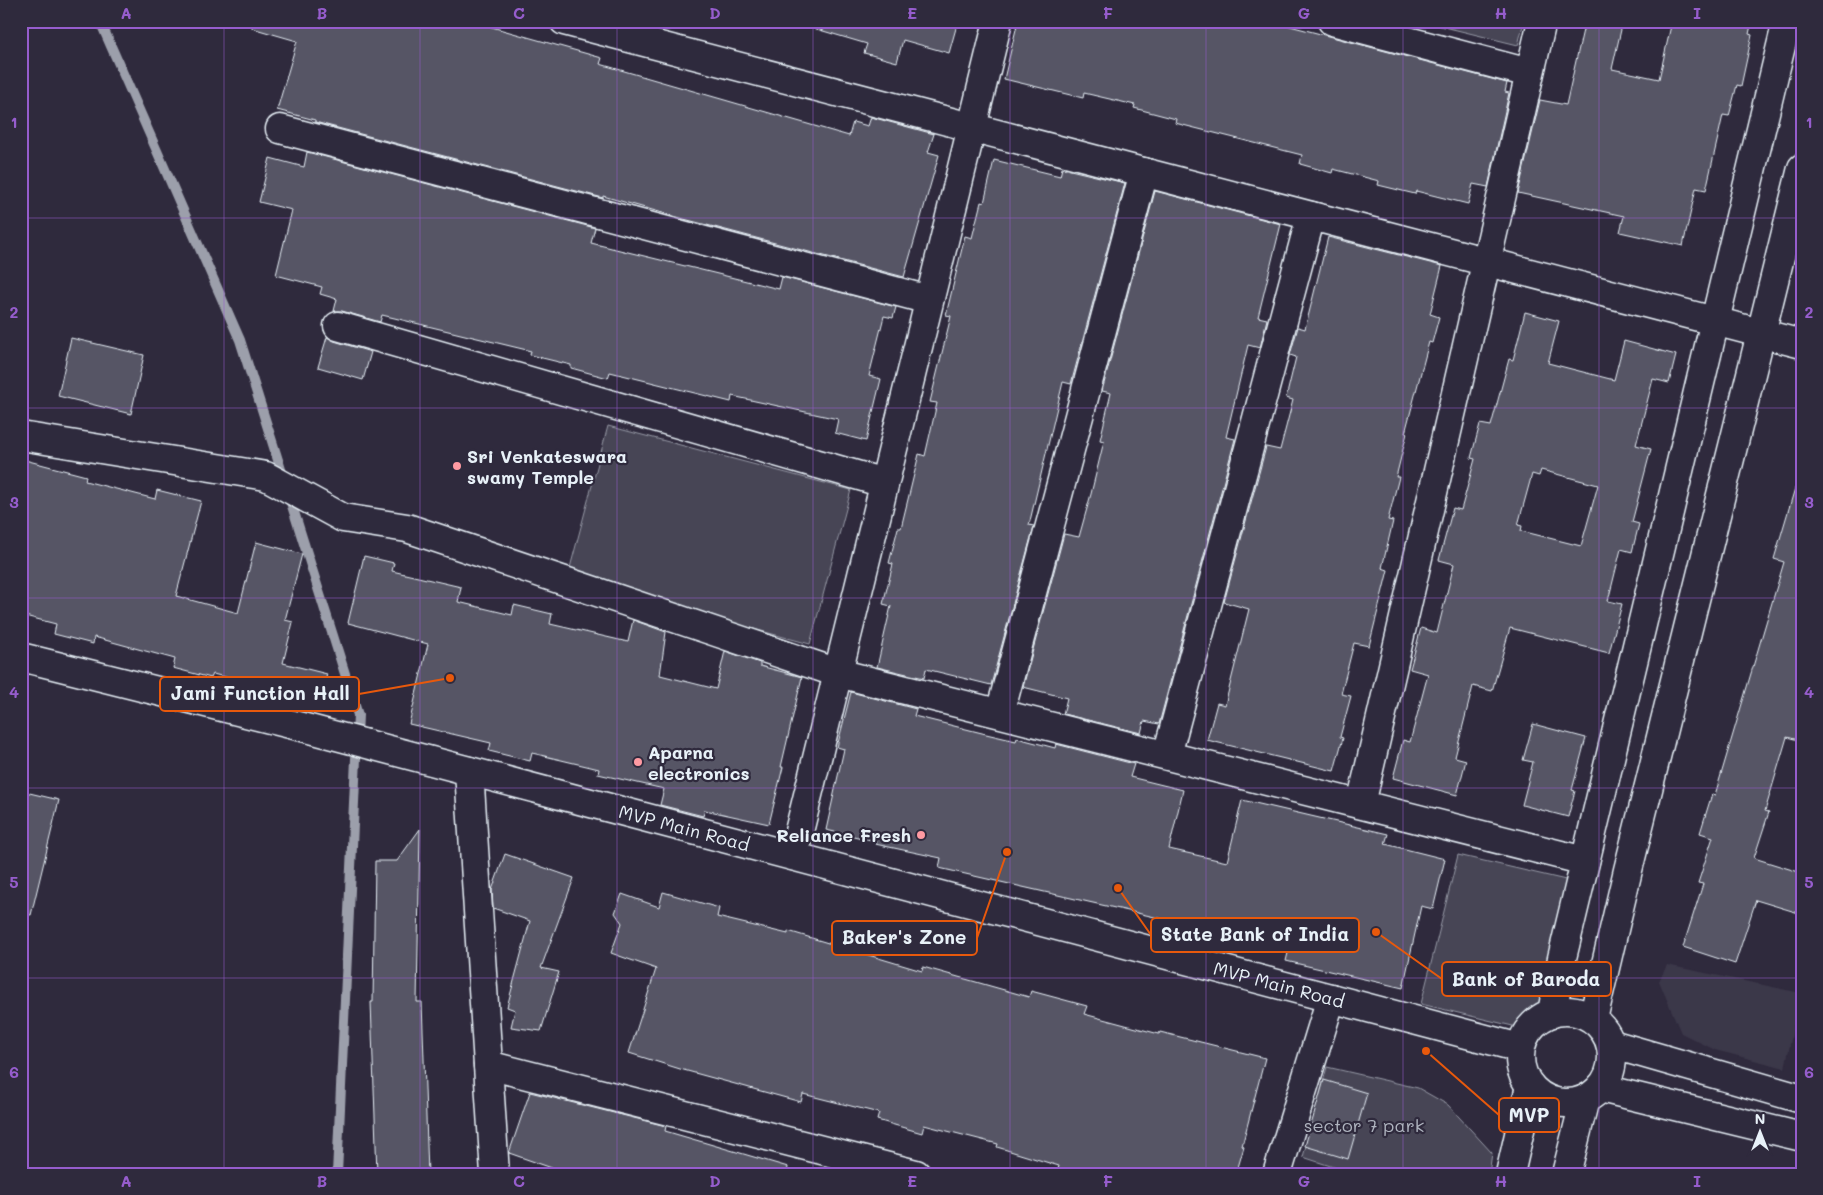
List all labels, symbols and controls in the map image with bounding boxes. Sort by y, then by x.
text: A [120,2,132,23]
text: B [317,2,327,23]
text: C [513,2,525,23]
text: D [709,2,721,23]
text: E [907,2,917,23]
text: F [1103,2,1113,23]
text: G [1298,2,1310,23]
text: H [1495,2,1507,23]
text: I [1693,2,1701,23]
text: 1 [10,111,18,132]
text: 1 [1805,111,1813,132]
text: 2 [10,301,19,322]
text: 2 [1805,301,1814,322]
place label: Sri Venkateswara swamy Temple [467,444,627,489]
marker: Sri Venkateswara swamy Temple [451,460,463,472]
text: 3 [9,491,19,512]
text: 3 [1804,491,1814,512]
callout: Jami Function Hall [160,677,359,711]
text: Jami Function Hall [170,680,350,705]
text: 4 [9,681,19,702]
text: 4 [1804,681,1814,702]
place label: Aparna electronics [648,740,750,785]
marker: Aparna electronics [632,756,644,768]
street label: MVP Main Road [616,799,752,856]
place label: Reliance Fresh [776,823,911,847]
marker: Reliance Fresh [915,829,927,841]
text: 5 [9,871,19,892]
text: 5 [1804,871,1814,892]
callout: State Bank of India [1151,918,1359,952]
callout: Baker's Zone [832,921,977,955]
text: State Bank of India [1161,921,1349,946]
text: Baker's Zone [842,924,966,949]
street label: MVP Main Road [1211,956,1347,1013]
callout: Bank of Baroda [1442,962,1611,996]
text: Bank of Baroda [1452,966,1600,991]
text: 6 [9,1061,19,1082]
text: 6 [1804,1061,1814,1082]
callout: MVP [1499,1098,1559,1132]
text: MVP [1509,1102,1549,1127]
north arrow [1736,1108,1786,1158]
text: N [1755,1109,1765,1128]
park label: sector 7 park [1304,1113,1424,1137]
text: A [120,1170,132,1191]
text: B [317,1170,327,1191]
text: C [513,1170,525,1191]
text: D [709,1170,721,1191]
text: E [907,1170,917,1191]
text: F [1103,1170,1113,1191]
text: G [1298,1170,1310,1191]
text: H [1495,1170,1507,1191]
text: I [1693,1170,1701,1191]

